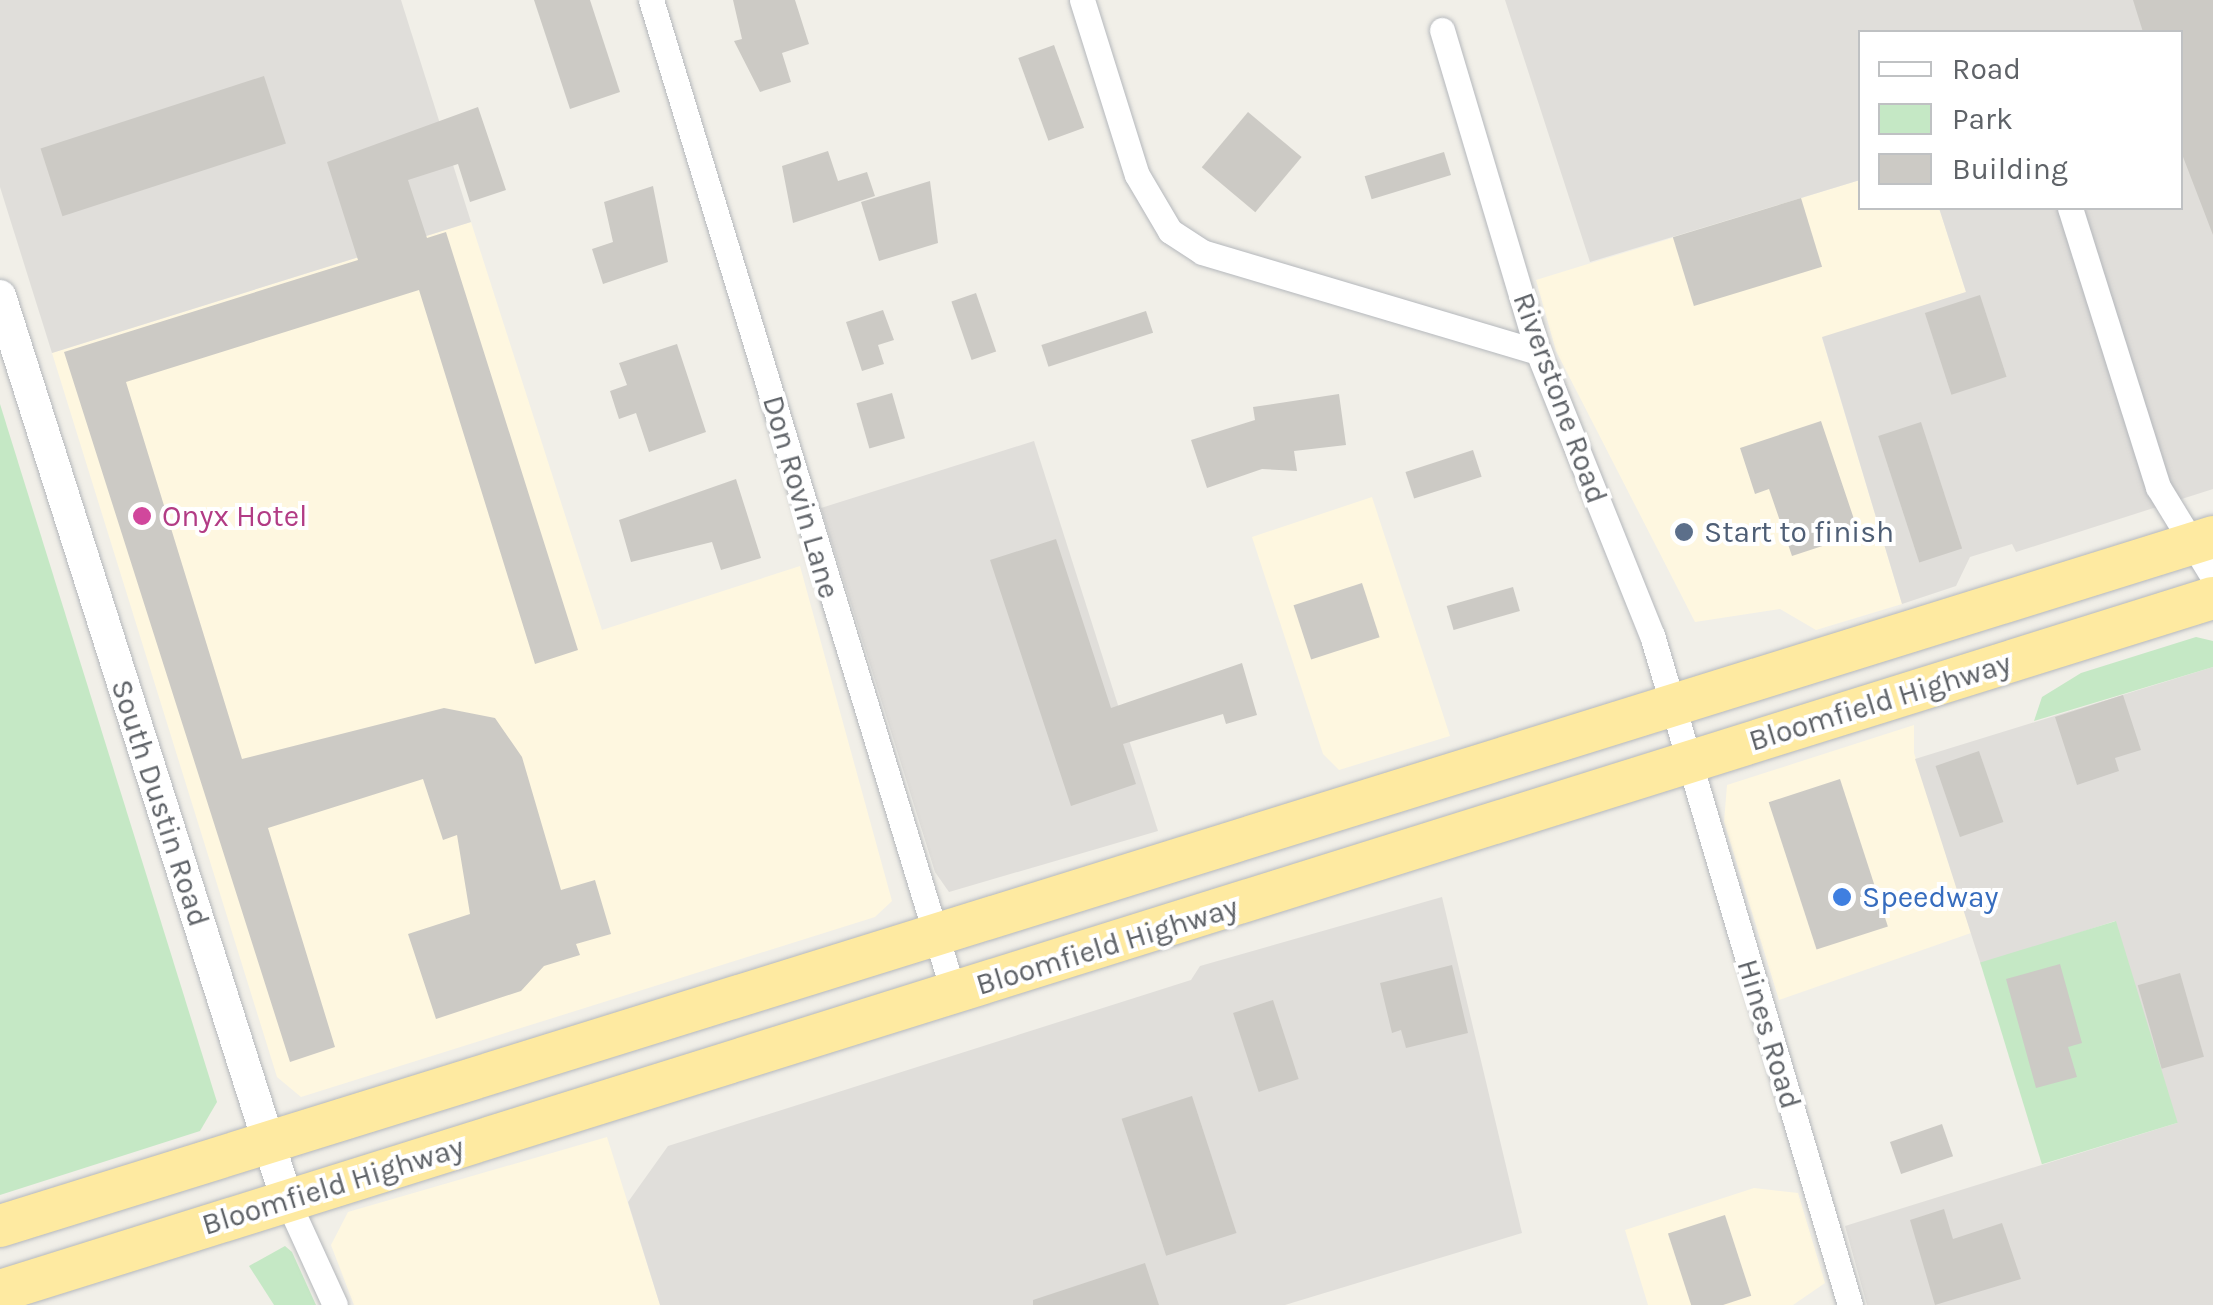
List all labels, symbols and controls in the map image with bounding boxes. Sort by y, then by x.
legend [1858,30,2183,210]
text: Road [1952,51,2021,87]
text: Park [1952,101,2013,137]
text: Building [1952,151,2068,187]
street label: Riverstone Road [1505,288,1615,508]
street label: Don Rovin Lane [755,391,847,603]
place label: Onyx Hotel [162,498,307,534]
marker: Onyx Hotel [131,505,153,527]
place label: Start to finish [1704,514,1894,550]
marker: Start to finish [1673,521,1695,543]
street label: Bloomfield Highway [1745,645,2015,759]
street label: South Dustin Road [103,675,217,931]
place label: Speedway [1862,879,1998,915]
marker: Speedway [1831,886,1853,908]
street label: Bloomfield Highway [972,889,1242,1003]
street label: Hines Road [1729,955,1809,1113]
street label: Bloomfield Highway [198,1129,468,1243]

